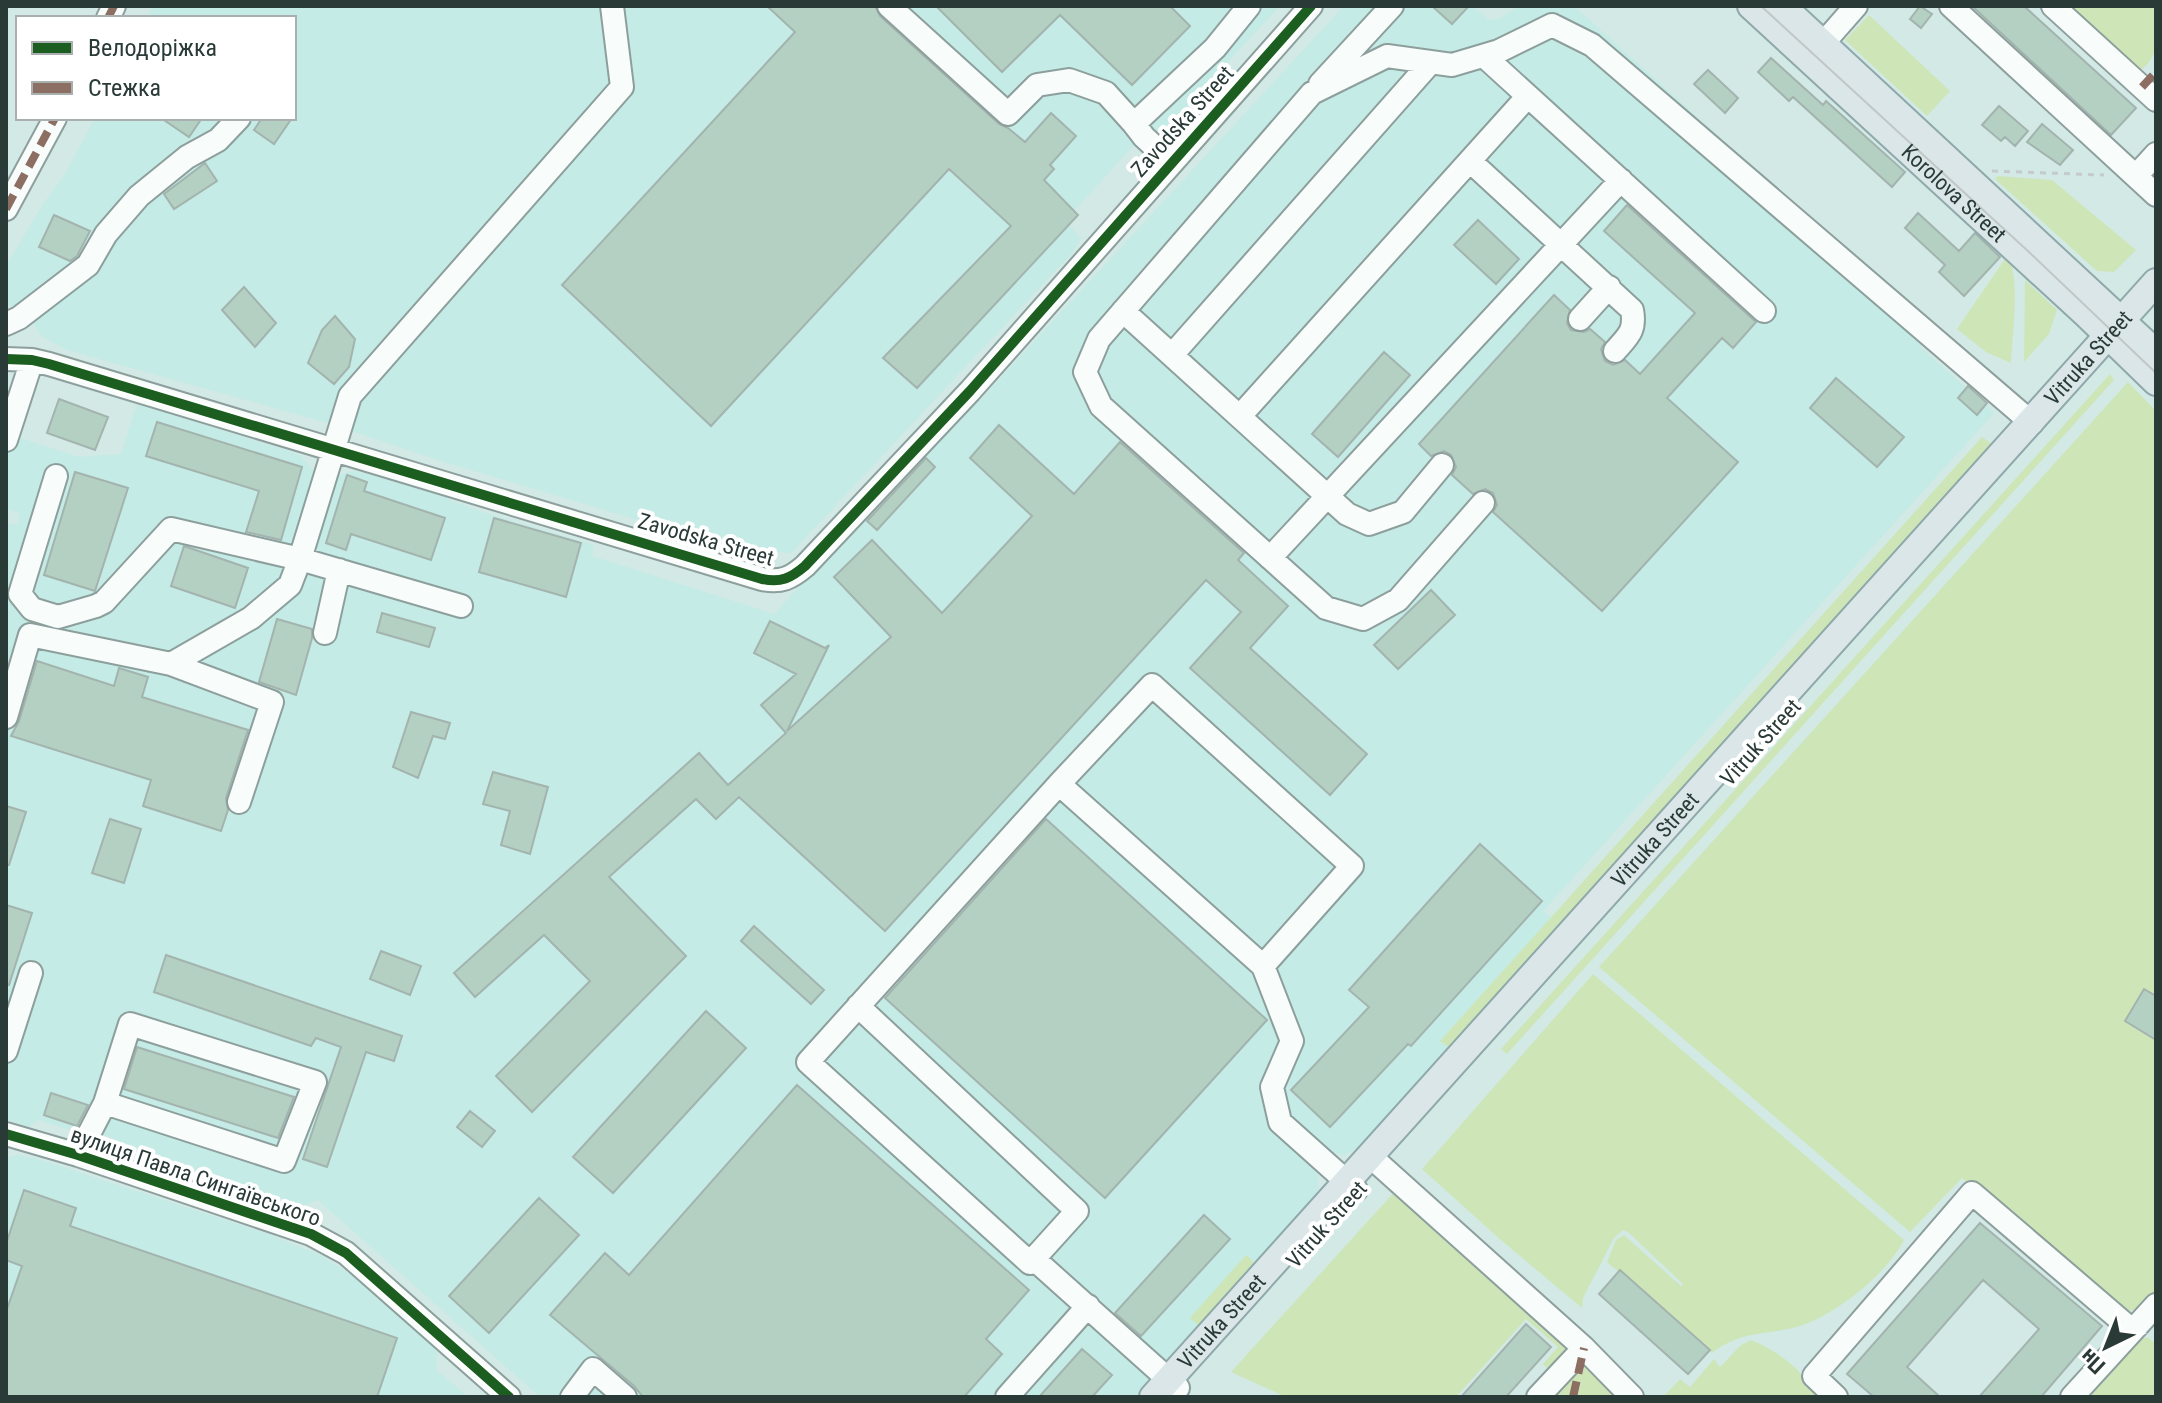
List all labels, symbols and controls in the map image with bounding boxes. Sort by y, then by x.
legend [16,16,296,120]
text: Велодоріжка [88,34,217,62]
street label: Zavodska Street [1126,61,1239,182]
text: Стежка [88,74,161,102]
street label: Korolova Street [1897,139,2011,247]
street label: Vitruka Street [2039,306,2137,410]
street label: Zavodska Street [635,508,777,571]
street label: Vitruk Street [1715,694,1806,791]
street label: Vitruka Street [1606,787,1704,892]
street label: вулиця Павла Сингаївського [68,1122,324,1231]
street label: Vitruk Street [1281,1176,1372,1273]
street label: Vitruka Street [1173,1269,1270,1374]
north arrow [2066,1307,2146,1387]
text: Пн [2075,1344,2110,1379]

